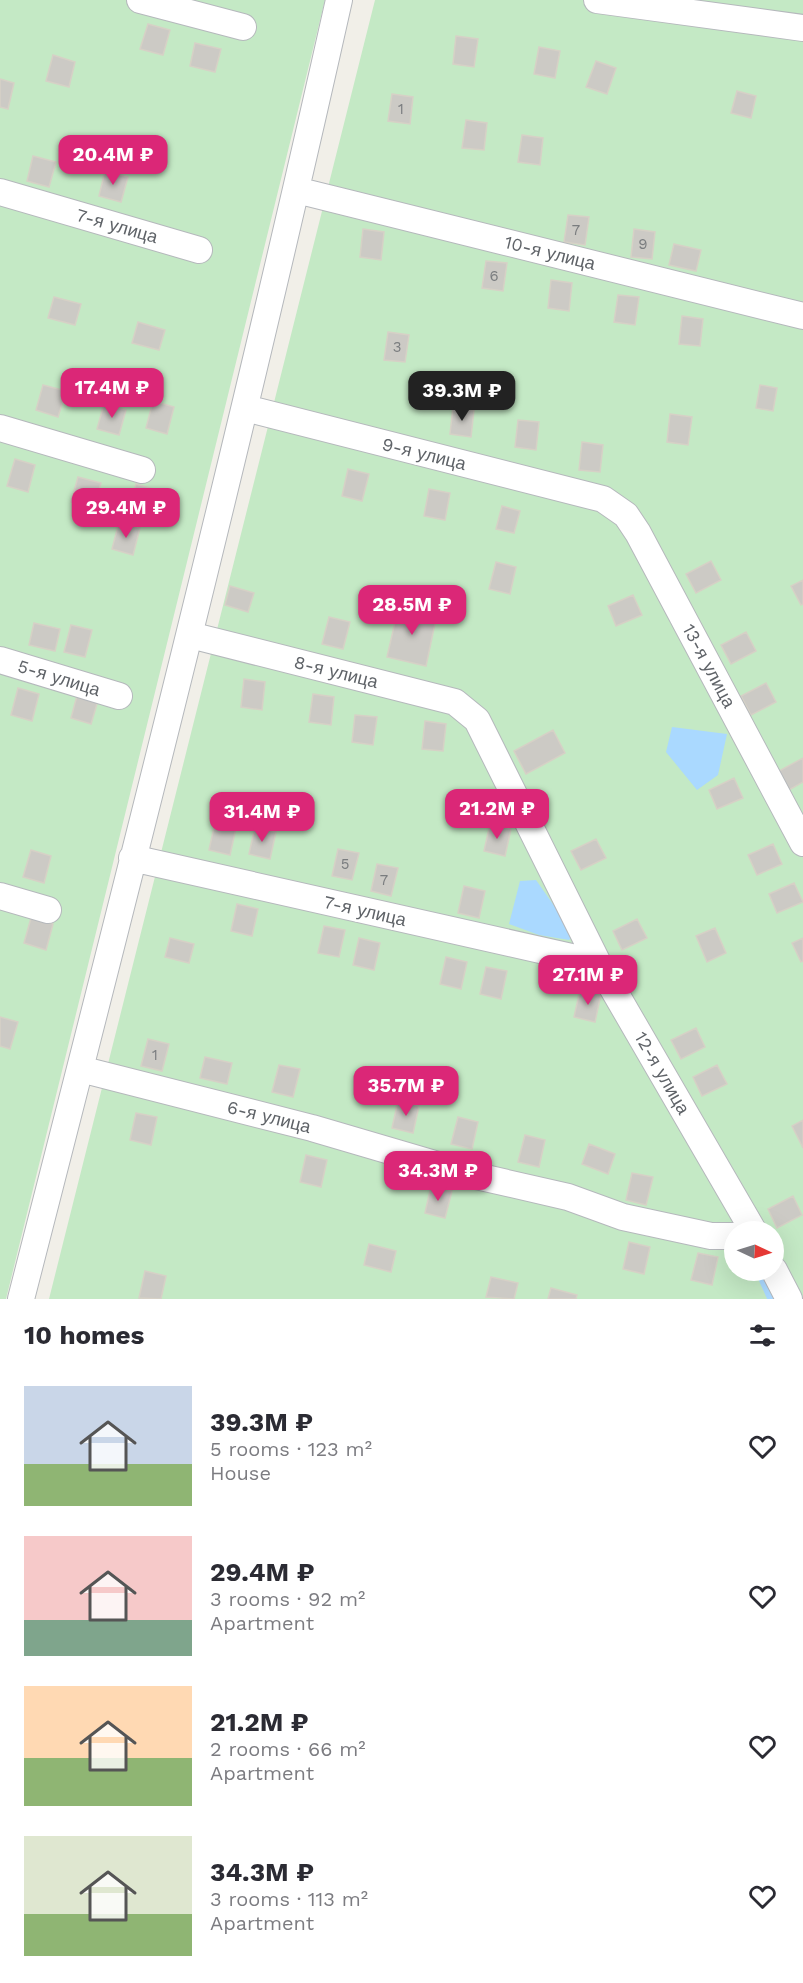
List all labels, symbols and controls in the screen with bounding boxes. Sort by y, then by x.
house number: 1 [398,100,404,118]
pin: 20.4M ₽ [58,135,168,186]
text: 20.4M ₽ [73,142,153,166]
street label: 7-я улица [74,204,161,247]
house number: 7 [572,221,580,239]
street label: 10-я улица [503,231,599,274]
house number: 9 [638,235,648,253]
house number: 6 [489,267,499,285]
house number: 3 [393,338,401,356]
pin: 17.4M ₽ [57,368,167,419]
pin: 39.3M ₽ [407,371,517,422]
text: 17.4M ₽ [75,375,149,399]
text: 39.3M ₽ [422,378,502,402]
street label: 9-я улица [380,433,469,474]
pin: 29.4M ₽ [71,488,181,539]
text: 29.4M ₽ [86,495,166,519]
pin: 28.5M ₽ [357,585,467,636]
text: 28.5M ₽ [372,592,452,616]
street label: 13-я улица [679,620,741,712]
street label: 8-я улица [292,651,381,692]
street label: 5-я улица [15,655,104,700]
pin: 21.2M ₽ [442,789,552,840]
pin: 31.4M ₽ [207,792,317,843]
text: 21.2M ₽ [459,796,535,820]
text: 31.4M ₽ [224,799,300,823]
house number: 5 [341,855,349,873]
house number: 7 [380,871,388,889]
street label: 7-я улица [322,891,409,930]
pin: 27.1M ₽ [533,955,643,1006]
text: 27.1M ₽ [552,962,624,986]
street label: 12-я улица [630,1028,695,1119]
house number: 1 [152,1046,158,1064]
pin: 35.7M ₽ [351,1066,461,1117]
text: 35.7M ₽ [368,1073,444,1097]
street label: 6-я улица [225,1096,314,1137]
pin: 34.3M ₽ [383,1151,493,1202]
text: 34.3M ₽ [398,1158,478,1182]
north arrow [724,1221,784,1281]
map controls [724,1221,784,1281]
icon: filters [746,1319,779,1352]
text: 10 homes [24,1320,144,1350]
text: 39.3M ₽ [210,1407,313,1437]
icon: home [72,1410,144,1482]
icon: heart [746,1430,779,1463]
text: 5 rooms · 123 m² [210,1437,372,1461]
text: House [210,1461,271,1485]
text: 29.4M ₽ [210,1557,315,1587]
icon: home [72,1560,144,1632]
icon: heart [746,1580,779,1613]
text: 3 rooms · 92 m² [210,1587,365,1611]
text: Apartment [210,1611,314,1635]
text: 21.2M ₽ [210,1707,309,1737]
icon: home [72,1710,144,1782]
icon: heart [746,1730,779,1763]
text: 2 rooms · 66 m² [210,1737,366,1761]
text: Apartment [210,1761,314,1785]
text: 34.3M ₽ [210,1857,314,1887]
icon: home [72,1860,144,1932]
icon: heart [746,1880,779,1913]
text: 3 rooms · 113 m² [210,1887,368,1911]
text: Apartment [210,1911,314,1935]

